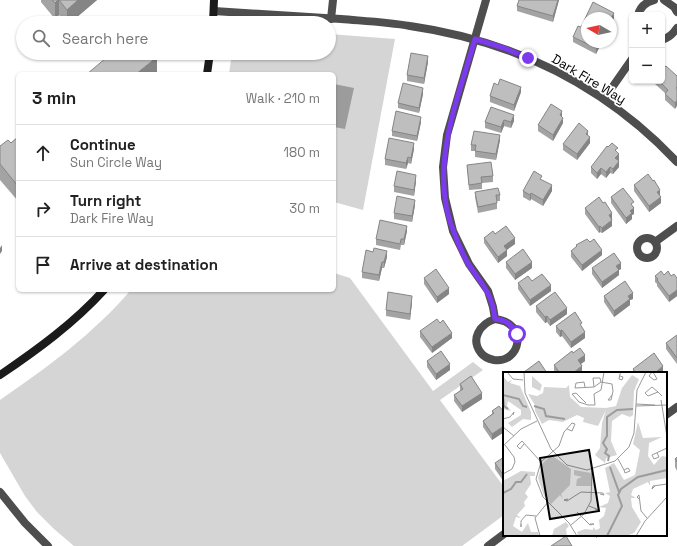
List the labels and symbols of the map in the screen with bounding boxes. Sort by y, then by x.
north arrow [581,12,617,48]
route end [519,49,537,67]
street label: Dark Fire Way [549,50,629,108]
route start [508,325,526,343]
inset map [503,372,667,536]

